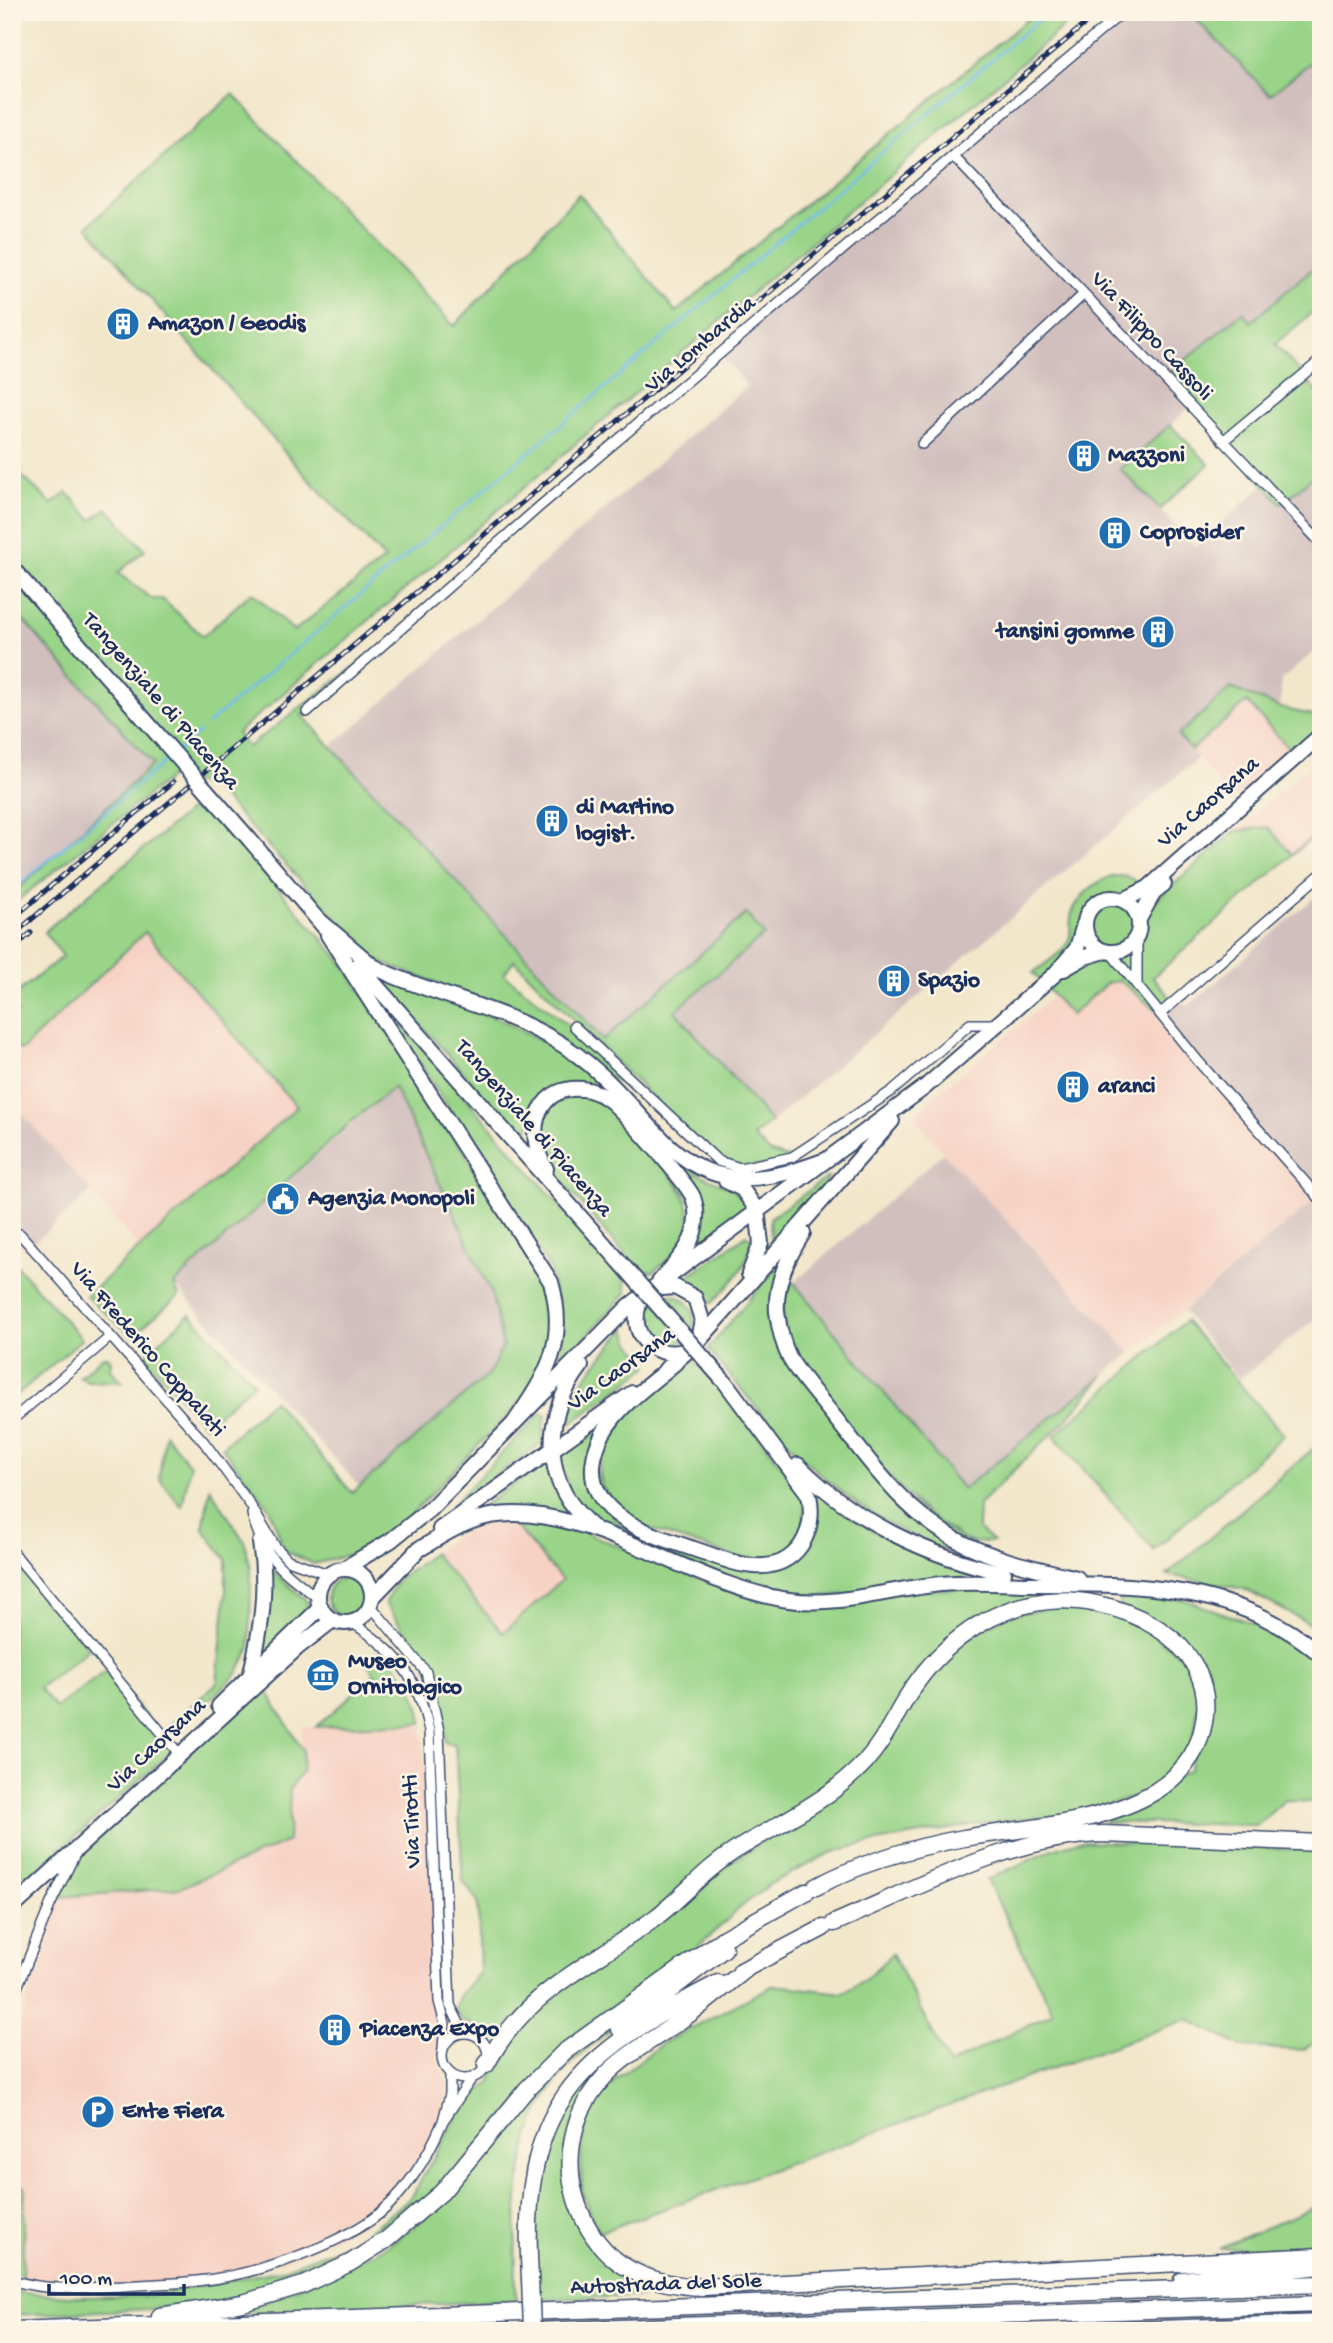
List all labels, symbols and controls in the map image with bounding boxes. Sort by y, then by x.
street label: Via Filippo Cassoli [1083,266,1218,407]
street label: Via Lombardia [639,290,763,400]
building icon: Amazon / Geodis [104,305,142,343]
place label: Amazon / Geodis [147,311,307,338]
building icon: Mazzoni [1065,437,1103,475]
place label: Mazzoni [1108,443,1185,470]
building icon: Coprosider [1096,514,1134,552]
place label: Coprosider [1140,520,1246,547]
street label: Tangenziale di Piacenza [74,606,245,797]
building icon: tansini gomme [1139,613,1177,651]
place label: tansini gomme [995,619,1135,646]
street label: Via Caorsana [1152,751,1266,855]
place label: di Martino logist. [575,795,674,848]
building icon: di Martino logist. [533,802,571,840]
building icon: Spazio [875,962,913,1000]
place label: Spazio [918,968,980,995]
street label: Tangenziale di Piacenza [447,1033,618,1224]
building icon: aranci [1054,1068,1092,1106]
place label: aranci [1097,1074,1155,1101]
public building icon: Agenzia Monopoli [264,1180,302,1218]
place label: Agenzia Monopoli [307,1186,475,1213]
street label: Via Frederico Coppalati [63,1256,231,1443]
street label: Via Caorsana [562,1321,682,1419]
place label: Museo Ornitologico [348,1649,462,1702]
museum icon: Museo Ornitologico [304,1656,342,1694]
street label: Via Caorsana [101,1692,213,1800]
street label: Via Tirotti [398,1774,428,1869]
building icon: Piacenza Expo [316,2011,354,2049]
place label: Piacenza Expo [358,2017,499,2044]
parking icon: Ente Fiera [79,2093,117,2131]
place label: Ente Fiera [122,2099,225,2126]
scale bar [49,2252,184,2296]
text: 100 m [59,2268,112,2293]
street label: Autostrada del Sole [570,2268,763,2302]

